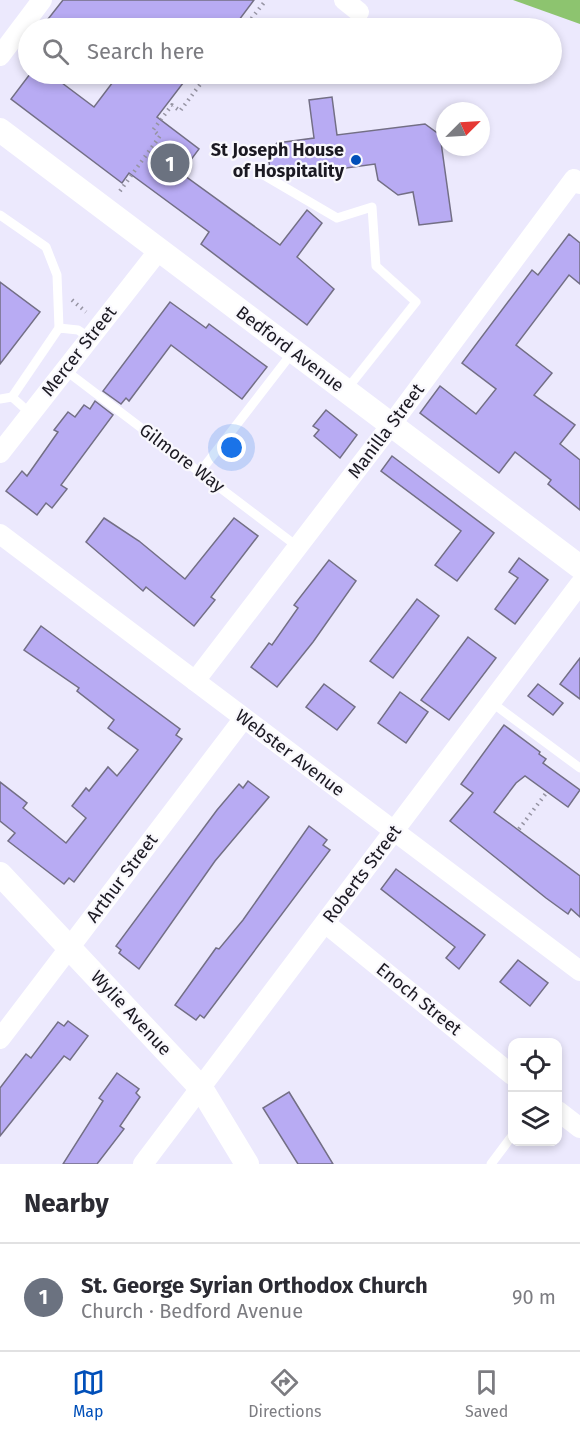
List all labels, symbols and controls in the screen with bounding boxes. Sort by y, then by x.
search box [18,18,562,84]
icon: search [39,35,72,68]
text: Search here [87,38,205,65]
north arrow [436,102,490,156]
place label: St Joseph House of Hospitality [211,139,345,182]
pin: 1 [150,140,190,186]
marker: St Joseph House of Hospitality [349,153,363,167]
street label: Mercer Street [37,301,121,401]
street label: Bedford Avenue [232,301,348,397]
street label: Manilla Street [343,379,429,483]
street label: Gilmore Way [135,419,229,497]
your location [217,433,246,462]
street label: Webster Avenue [231,705,349,801]
street label: Roberts Street [318,820,406,927]
street label: Arthur Street [82,829,163,927]
street label: Enoch Street [372,958,466,1040]
street label: Wylie Avenue [86,966,176,1060]
map controls [508,1038,562,1146]
button: locate [508,1038,562,1092]
button: layers [508,1092,562,1146]
text: Nearby [24,1188,109,1219]
text: St. George Syrian Orthodox Church [81,1272,428,1299]
text: 1 [39,1285,48,1309]
text: 90 m [512,1285,556,1309]
text: Church · Bedford Avenue [81,1299,303,1323]
tab: Map [72,1366,105,1421]
tab: Directions [248,1366,322,1421]
tab: Saved [465,1366,508,1421]

